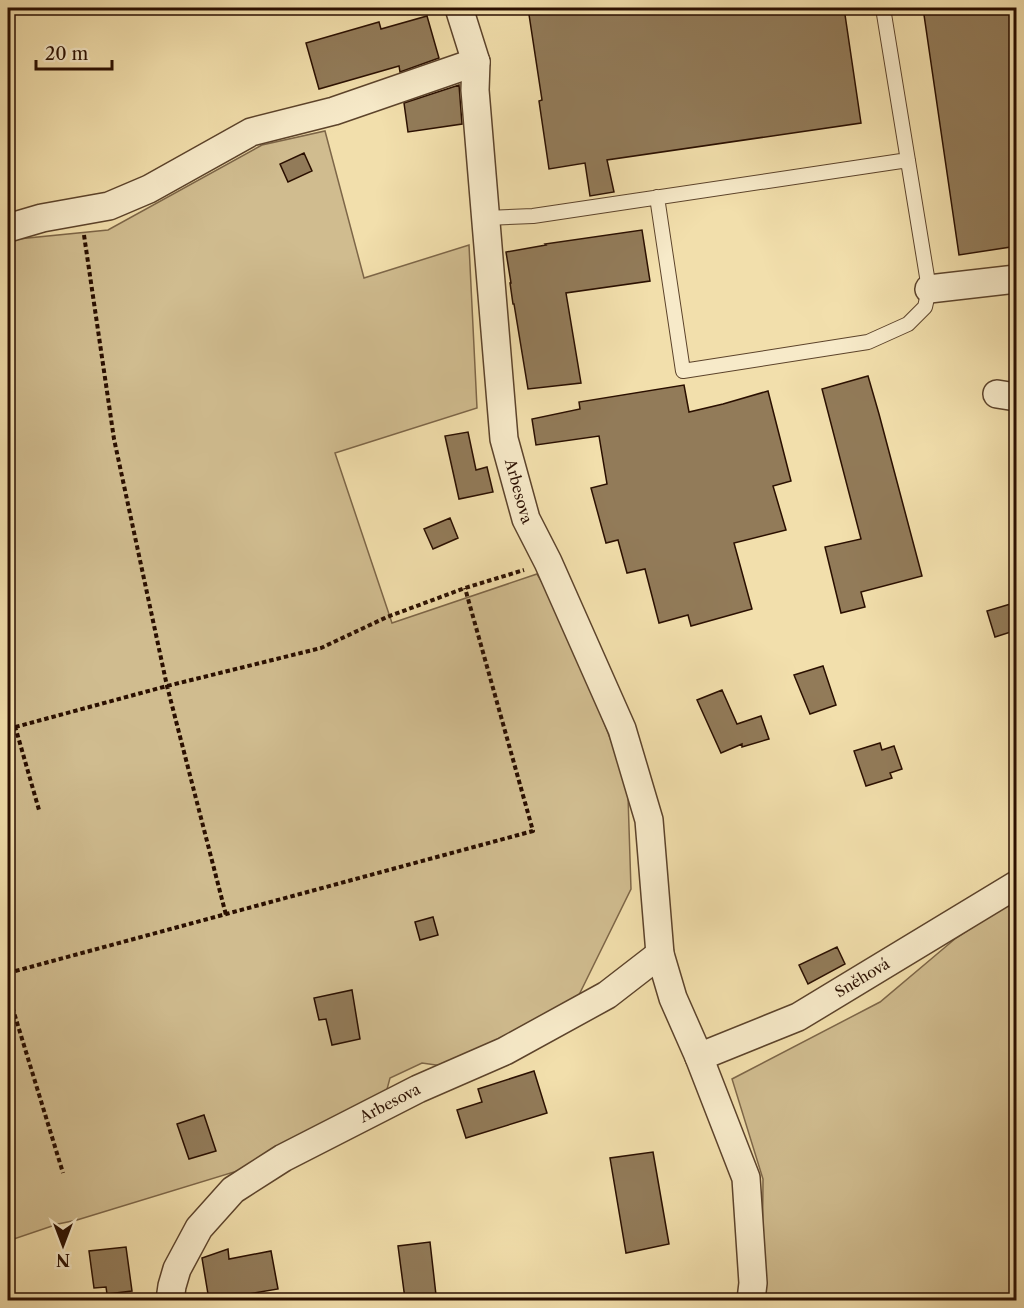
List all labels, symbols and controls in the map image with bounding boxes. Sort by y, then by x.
scale bar [36,33,112,71]
text: 20 m [45,43,89,65]
street label: Arbesova [501,456,537,527]
street label: Sněhová [831,954,893,1001]
street label: Arbesova [355,1079,424,1127]
north arrow [33,1215,93,1275]
text: N [56,1250,70,1270]

